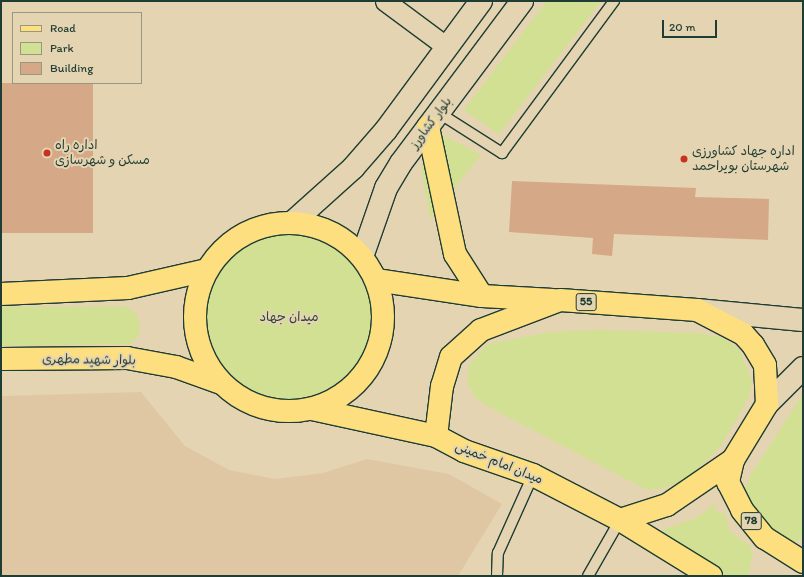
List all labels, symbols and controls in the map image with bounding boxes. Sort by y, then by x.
legend [12,12,142,84]
scale bar [664,12,719,38]
text: 20 m [669,20,696,34]
text: Road [50,21,76,35]
text: Park [50,41,74,55]
text: Building [50,61,93,75]
street label: بلوار کشاورز [407,94,455,152]
place label: اداره راه مسکن و شهرسازی [55,138,150,169]
place label: اداره جهاد کشاورزی شهرستان بویراحمد [692,144,795,175]
marker: اداره راه مسکن و شهرسازی [42,148,52,158]
marker: اداره جهاد کشاورزی شهرستان بویراحمد [679,154,689,164]
road number: 55 [575,292,597,312]
park label: میدان جهاد [259,309,319,325]
street label: بلوار شهید مطهری [42,351,136,369]
street label: میدان امام خمینی [453,438,545,488]
road number: 78 [740,511,762,531]

